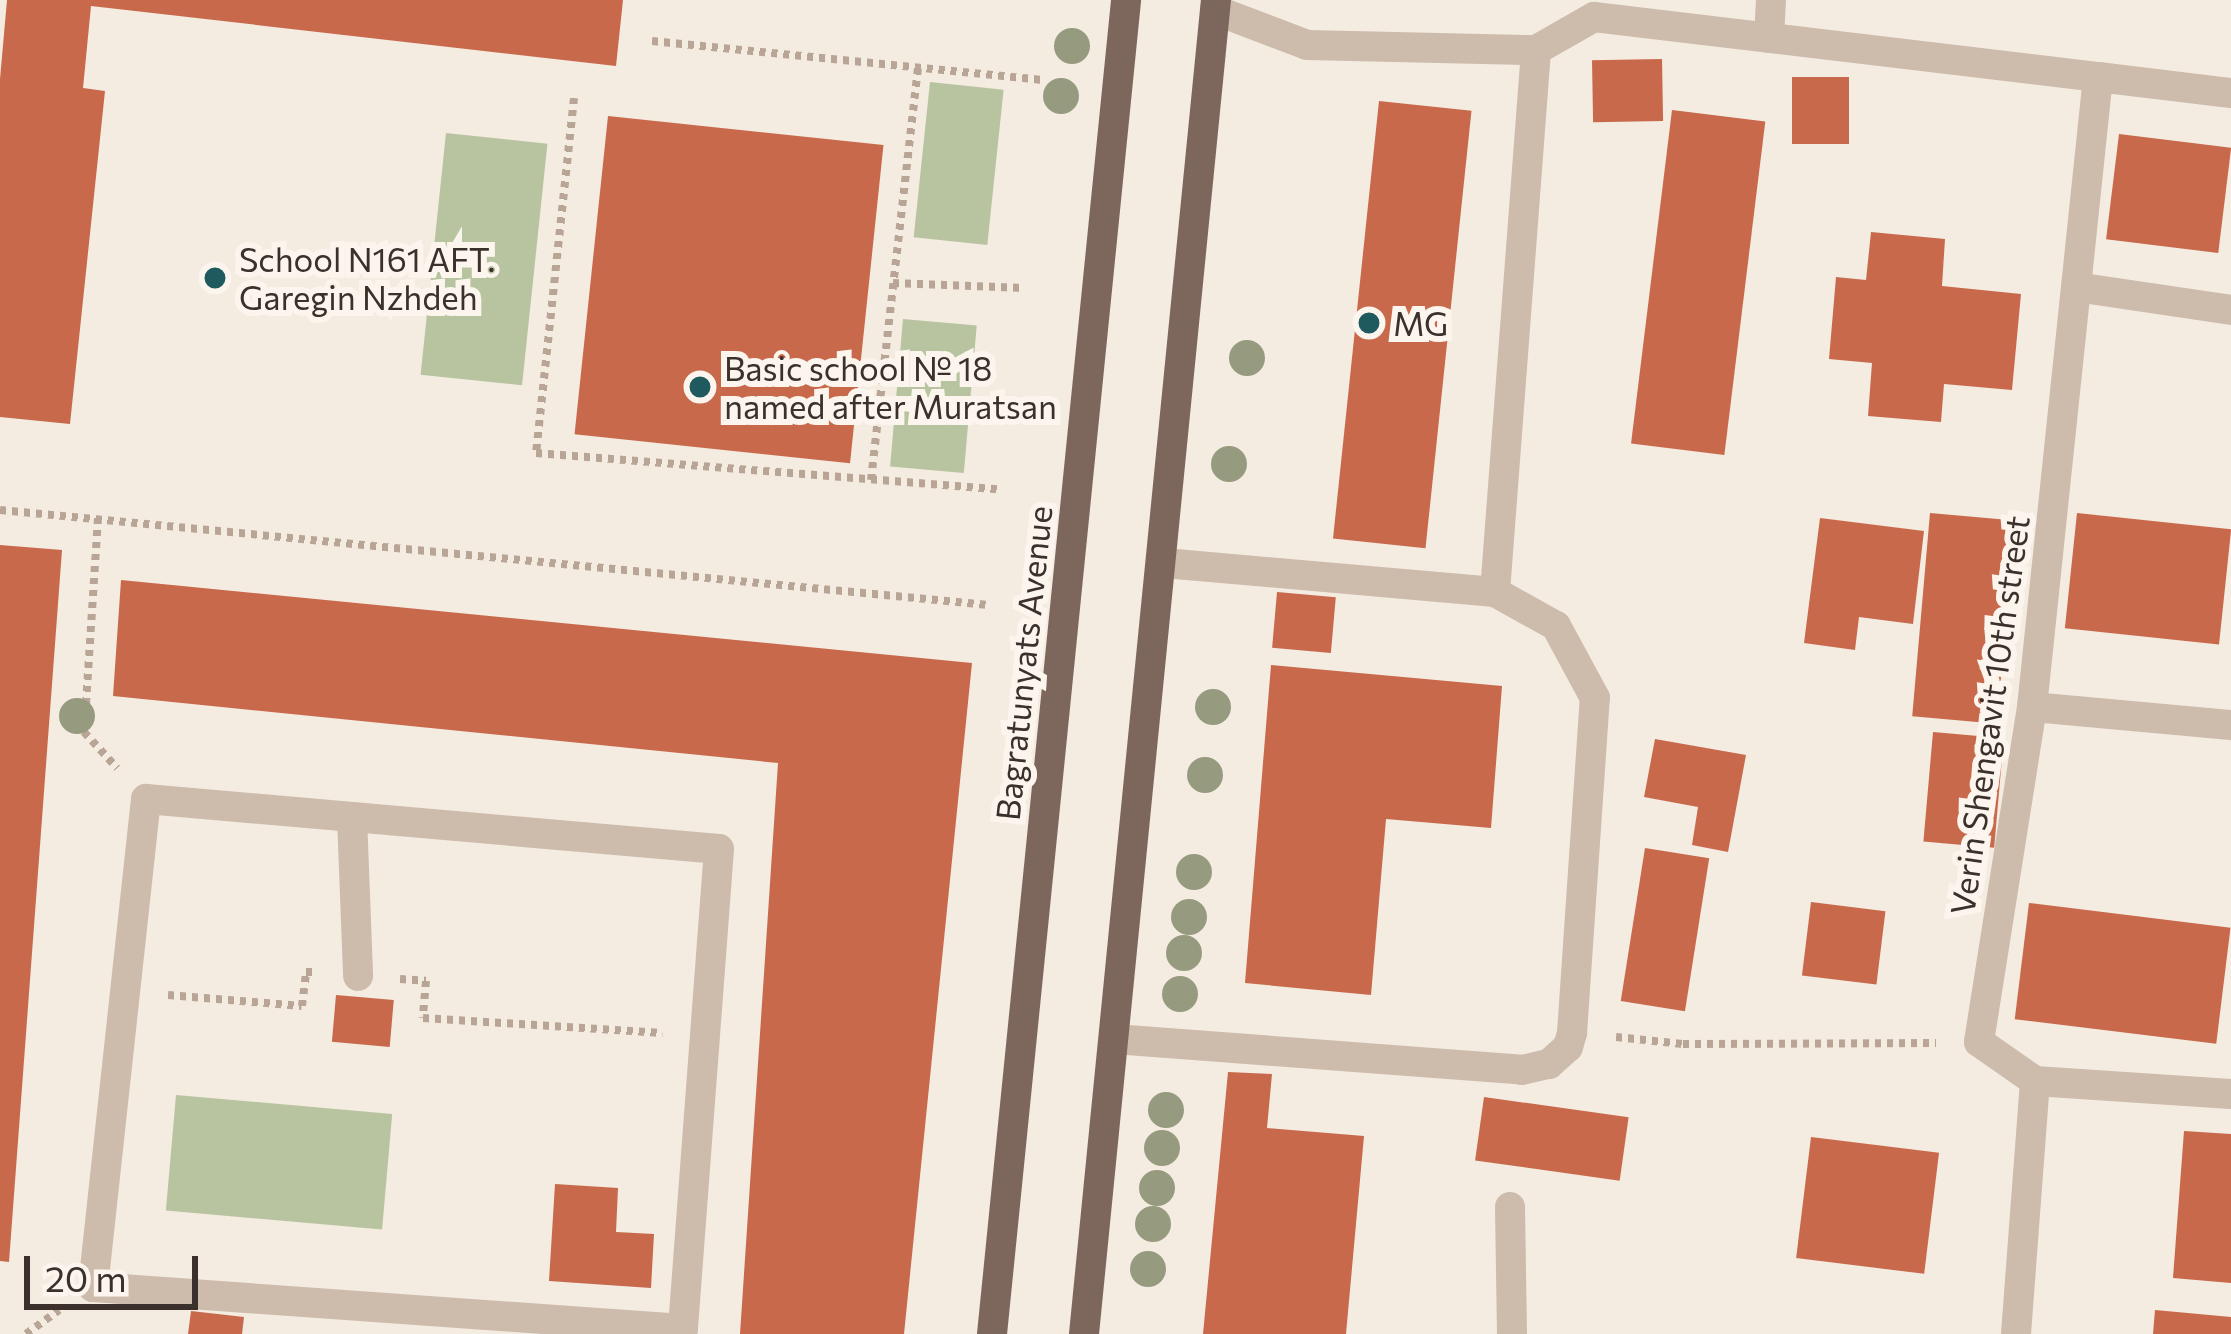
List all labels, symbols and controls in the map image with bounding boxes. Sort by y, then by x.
place label: School N161 AFT. Garegin Nzhdeh [239,239,495,317]
marker: School N161 AFT. Garegin Nzhdeh [202,265,228,291]
place label: MG [1393,303,1448,343]
marker: MG [1356,310,1382,336]
place label: Basic school № 18 named after Muratsan [724,348,1057,426]
marker: Basic school № 18 named after Muratsan [687,374,713,400]
street label: Bagratunyats Avenue [987,504,1059,822]
street label: Verin Shengavit 10th street [1941,513,2037,917]
scale bar [30,1232,204,1306]
text: 20 m [45,1255,127,1299]

